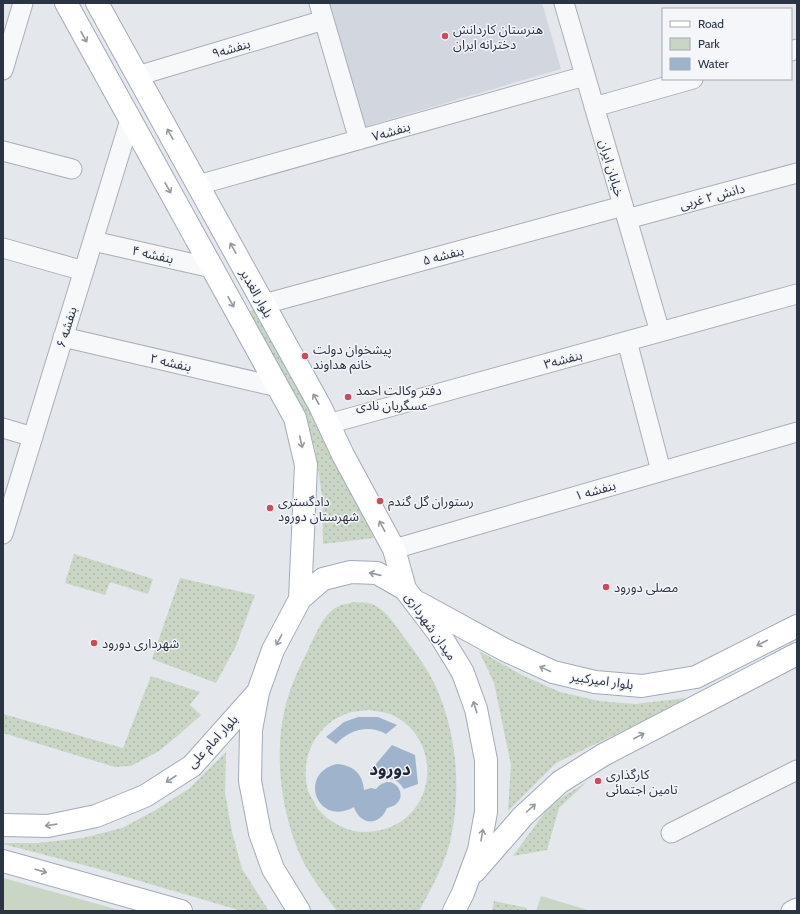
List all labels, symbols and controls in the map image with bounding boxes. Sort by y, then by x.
legend [662,8,792,80]
text: Road [698,16,724,31]
place label: هنرستان کاردانش دخترانه ایران [453,21,543,53]
one-way arrow [81,31,89,43]
marker: هنرستان کاردانش دخترانه ایران [440,31,450,41]
street label: بنفشه۹ [210,35,252,61]
text: Park [698,36,720,51]
text: Water [698,56,729,71]
street label: بنفشه۷ [370,118,412,144]
one-way arrow [165,128,173,140]
street label: خیابان ایران [595,137,628,199]
street label: دانش ۲ غربی [678,180,747,213]
one-way arrow [164,182,172,194]
street label: بنفشه ۴ [131,241,175,267]
one-way arrow [228,242,236,254]
street label: بنفشه ۵ [421,242,465,268]
street label: بلوار الغدیر [236,265,277,320]
one-way arrow [227,296,235,308]
street label: بنفشه ۶ [52,305,80,349]
place label: پیشخوان دولت خانم هداوند [313,341,392,375]
street label: بنفشه۳ [542,346,584,372]
street label: بنفشه ۲ [149,349,193,375]
marker: پیشخوان دولت خانم هداوند [300,351,310,361]
place label: دفتر وکالت احمد عسگریان نادی [356,382,442,414]
marker: دفتر وکالت احمد عسگریان نادی [343,392,353,402]
one-way arrow [311,393,319,405]
one-way arrow [297,436,305,449]
street label: بنفشه ۱ [573,477,617,504]
place label: دادگستری شهرستان دورود [278,493,359,525]
place label: رستوران گل گندم [388,493,474,511]
marker: رستوران گل گندم [375,496,385,506]
marker: دادگستری شهرستان دورود [265,503,275,513]
one-way arrow [378,521,385,533]
one-way arrow [369,570,382,578]
place label: مصلی دورود [614,579,679,596]
marker: مصلی دورود [601,582,611,592]
street label: میدان شهرداری [401,589,460,664]
one-way arrow [274,634,282,646]
place label: شهرداری دورود [102,635,179,652]
marker: شهرداری دورود [89,638,99,648]
one-way arrow [756,640,768,648]
one-way arrow [539,665,551,672]
street label: بلوار امیرکبیر [568,668,635,692]
one-way arrow [471,701,478,714]
street label: بلوار امام علی [183,711,242,772]
one-way arrow [632,732,644,740]
district label: دورود [369,759,411,779]
place label: کارگذاری تامین اجتمائی [606,766,678,798]
one-way arrow [166,775,177,783]
marker: کارگذاری تامین اجتمائی [593,776,603,786]
one-way arrow [526,804,536,813]
one-way arrow [45,821,58,829]
one-way arrow [478,829,486,842]
one-way arrow [34,868,47,875]

